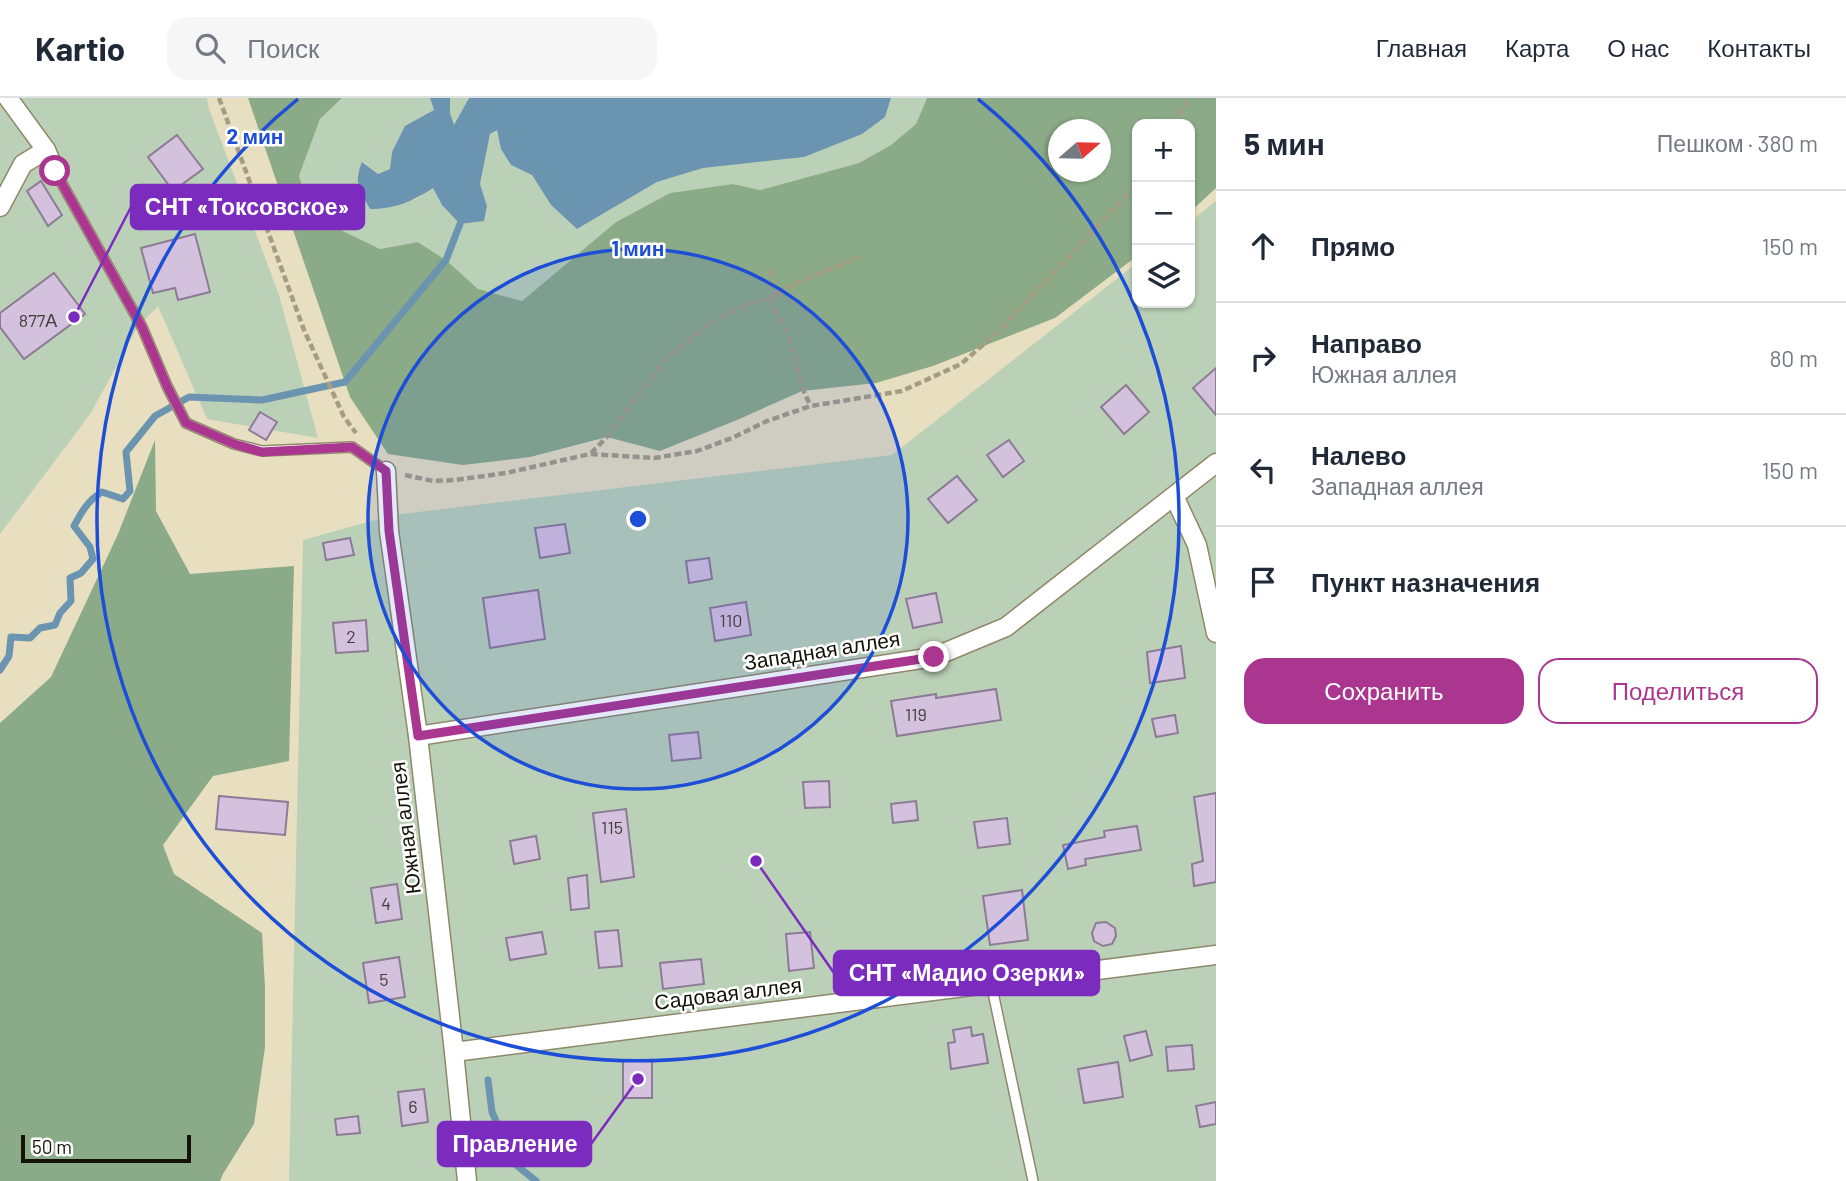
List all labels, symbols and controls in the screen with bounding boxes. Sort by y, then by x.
search box [167,17,657,80]
text: Kartio [35,28,125,68]
icon: search [191,29,229,67]
text: Поиск [247,32,319,63]
text: Главная [1376,33,1467,62]
text: Карта [1505,33,1569,62]
text: О нас [1607,33,1669,62]
text: Контакты [1707,33,1811,62]
north arrow [1048,119,1111,182]
map controls [1132,119,1195,308]
button: + [1132,119,1195,182]
text: 2 мин [226,123,284,148]
text: 5 мин [1244,125,1325,161]
text: Пешком · 380 m [1657,129,1818,157]
route start [39,155,70,186]
button: − [1132,182,1195,245]
callout: СНТ «Токсовское» [131,185,364,229]
text: СНТ «Токсовское» [145,192,349,220]
icon: ahead [1244,227,1282,265]
text: Прямо [1311,230,1395,261]
text: 150 m [1762,232,1818,260]
text: 1 мин [612,235,664,260]
button: layers [1132,245,1195,308]
house number: 877А [19,309,57,331]
text: Направо [1311,327,1422,358]
icon: right [1244,339,1282,377]
text: 80 m [1769,344,1818,372]
text: Южная аллея [1311,360,1457,388]
text: Налево [1311,439,1406,470]
icon: left [1244,451,1282,489]
text: 150 m [1762,456,1818,484]
text: Западная аллея [1311,472,1484,500]
centre of rings [626,507,650,531]
icon: arrive [1244,563,1282,601]
text: Пункт назначения [1311,566,1540,597]
house number: 110 [720,609,742,631]
house number: 2 [346,625,356,647]
street label: Западная аллея [742,625,902,674]
route end [918,641,949,672]
button: Сохранить [1244,658,1524,724]
button: Поделиться [1538,658,1818,724]
house number: 119 [905,703,927,725]
street label: Южная аллея [384,760,425,896]
house number: 115 [601,816,623,838]
house number: 4 [381,892,391,914]
callout: СНТ «Мадио Озерки» [834,951,1099,995]
text: СНТ «Мадио Озерки» [849,958,1085,986]
house number: 5 [379,968,389,990]
street label: Садовая аллея [653,971,803,1014]
house number: 6 [408,1095,418,1117]
callout: Правление [438,1122,591,1166]
text: Правление [452,1129,578,1157]
scale bar [21,1132,191,1164]
text: 50 m [32,1135,72,1158]

